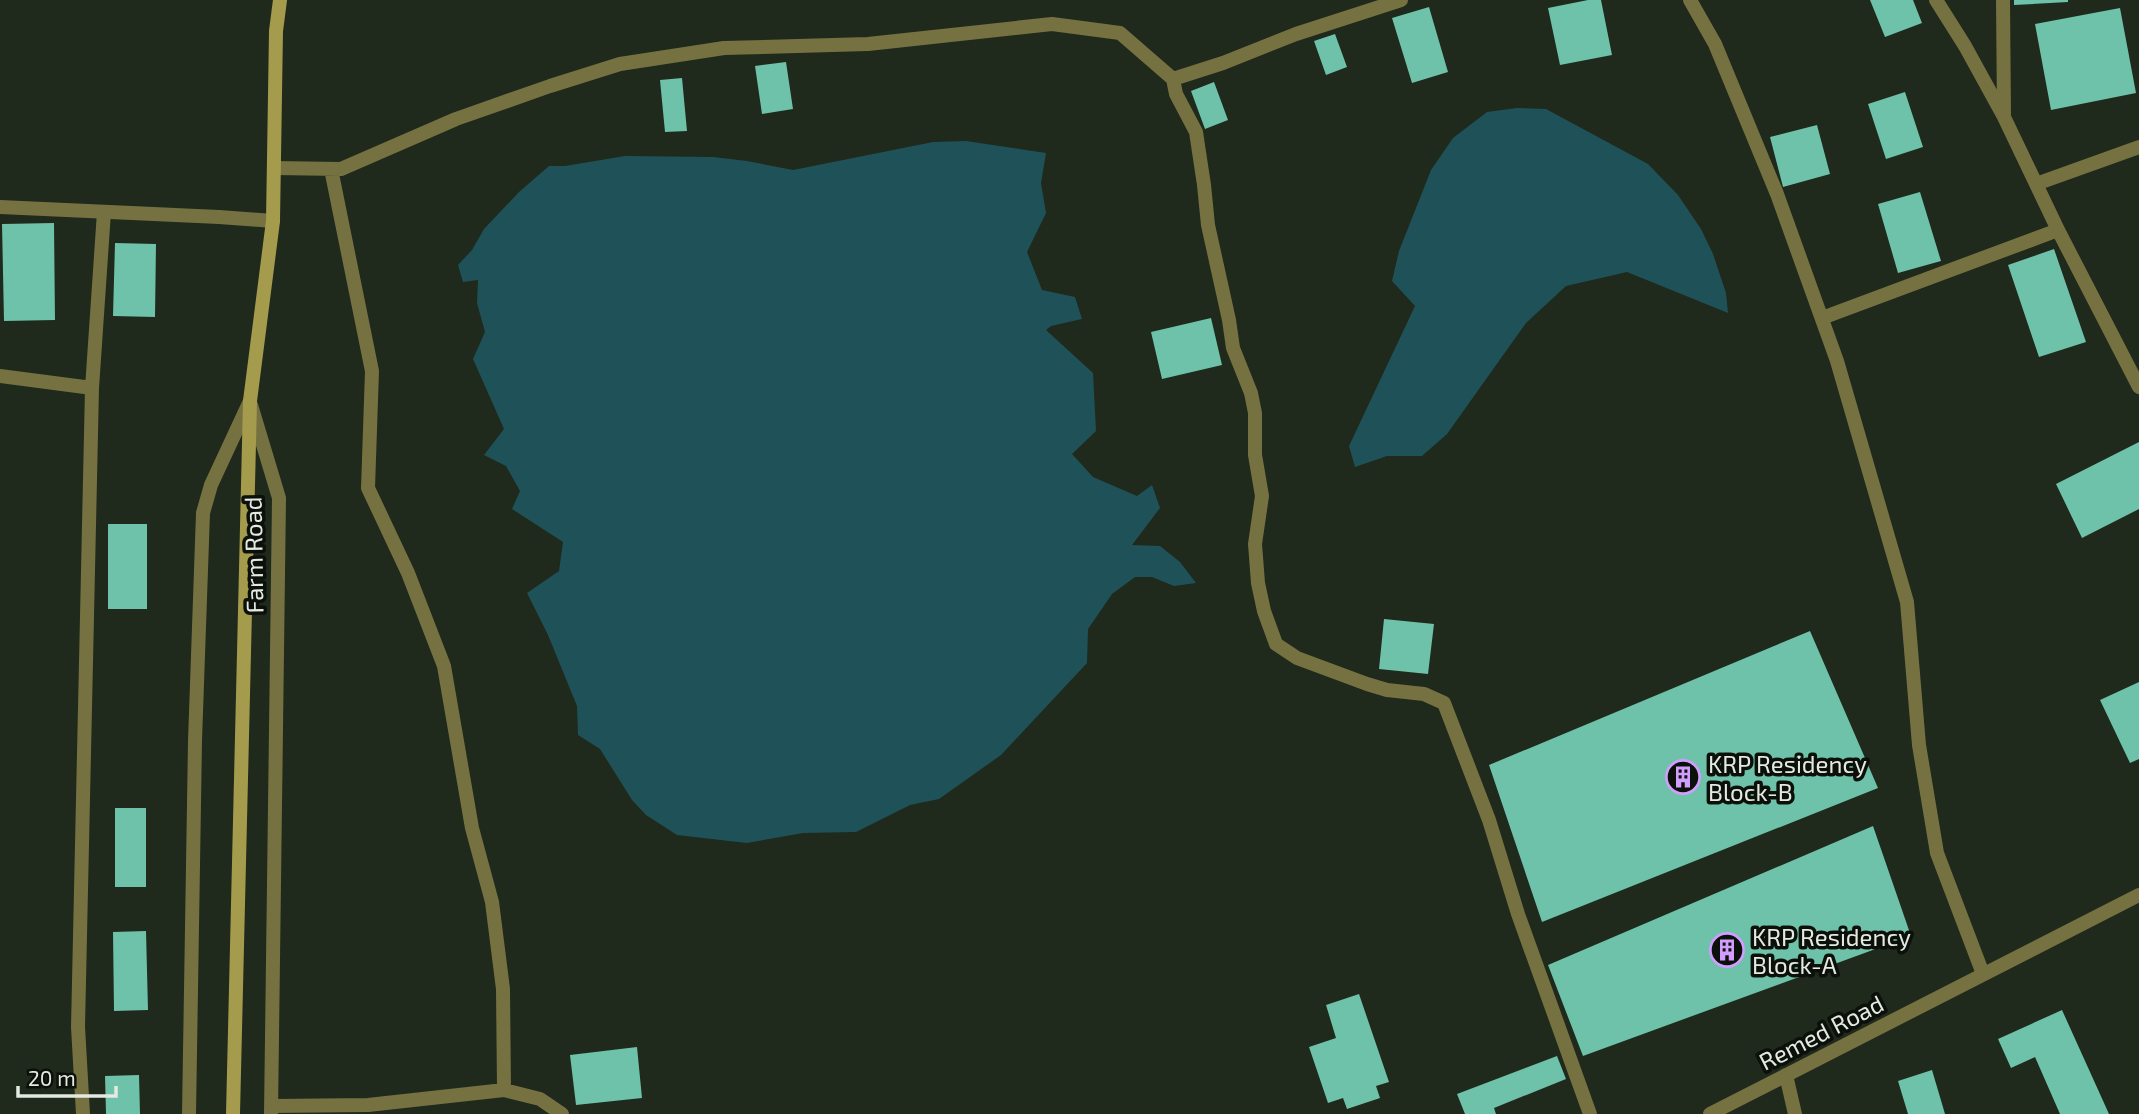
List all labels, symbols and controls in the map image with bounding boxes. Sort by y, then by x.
street label: Farm Road [237,496,269,614]
place label: KRP Residency Block-B [1708,749,1867,806]
building icon: KRP Residency Block-B [1664,758,1702,796]
place label: KRP Residency Block-A [1752,922,1911,979]
building icon: KRP Residency Block-A [1708,931,1746,969]
street label: Remed Road [1754,988,1888,1076]
scale bar [18,1054,116,1098]
text: 20 m [28,1065,76,1090]

